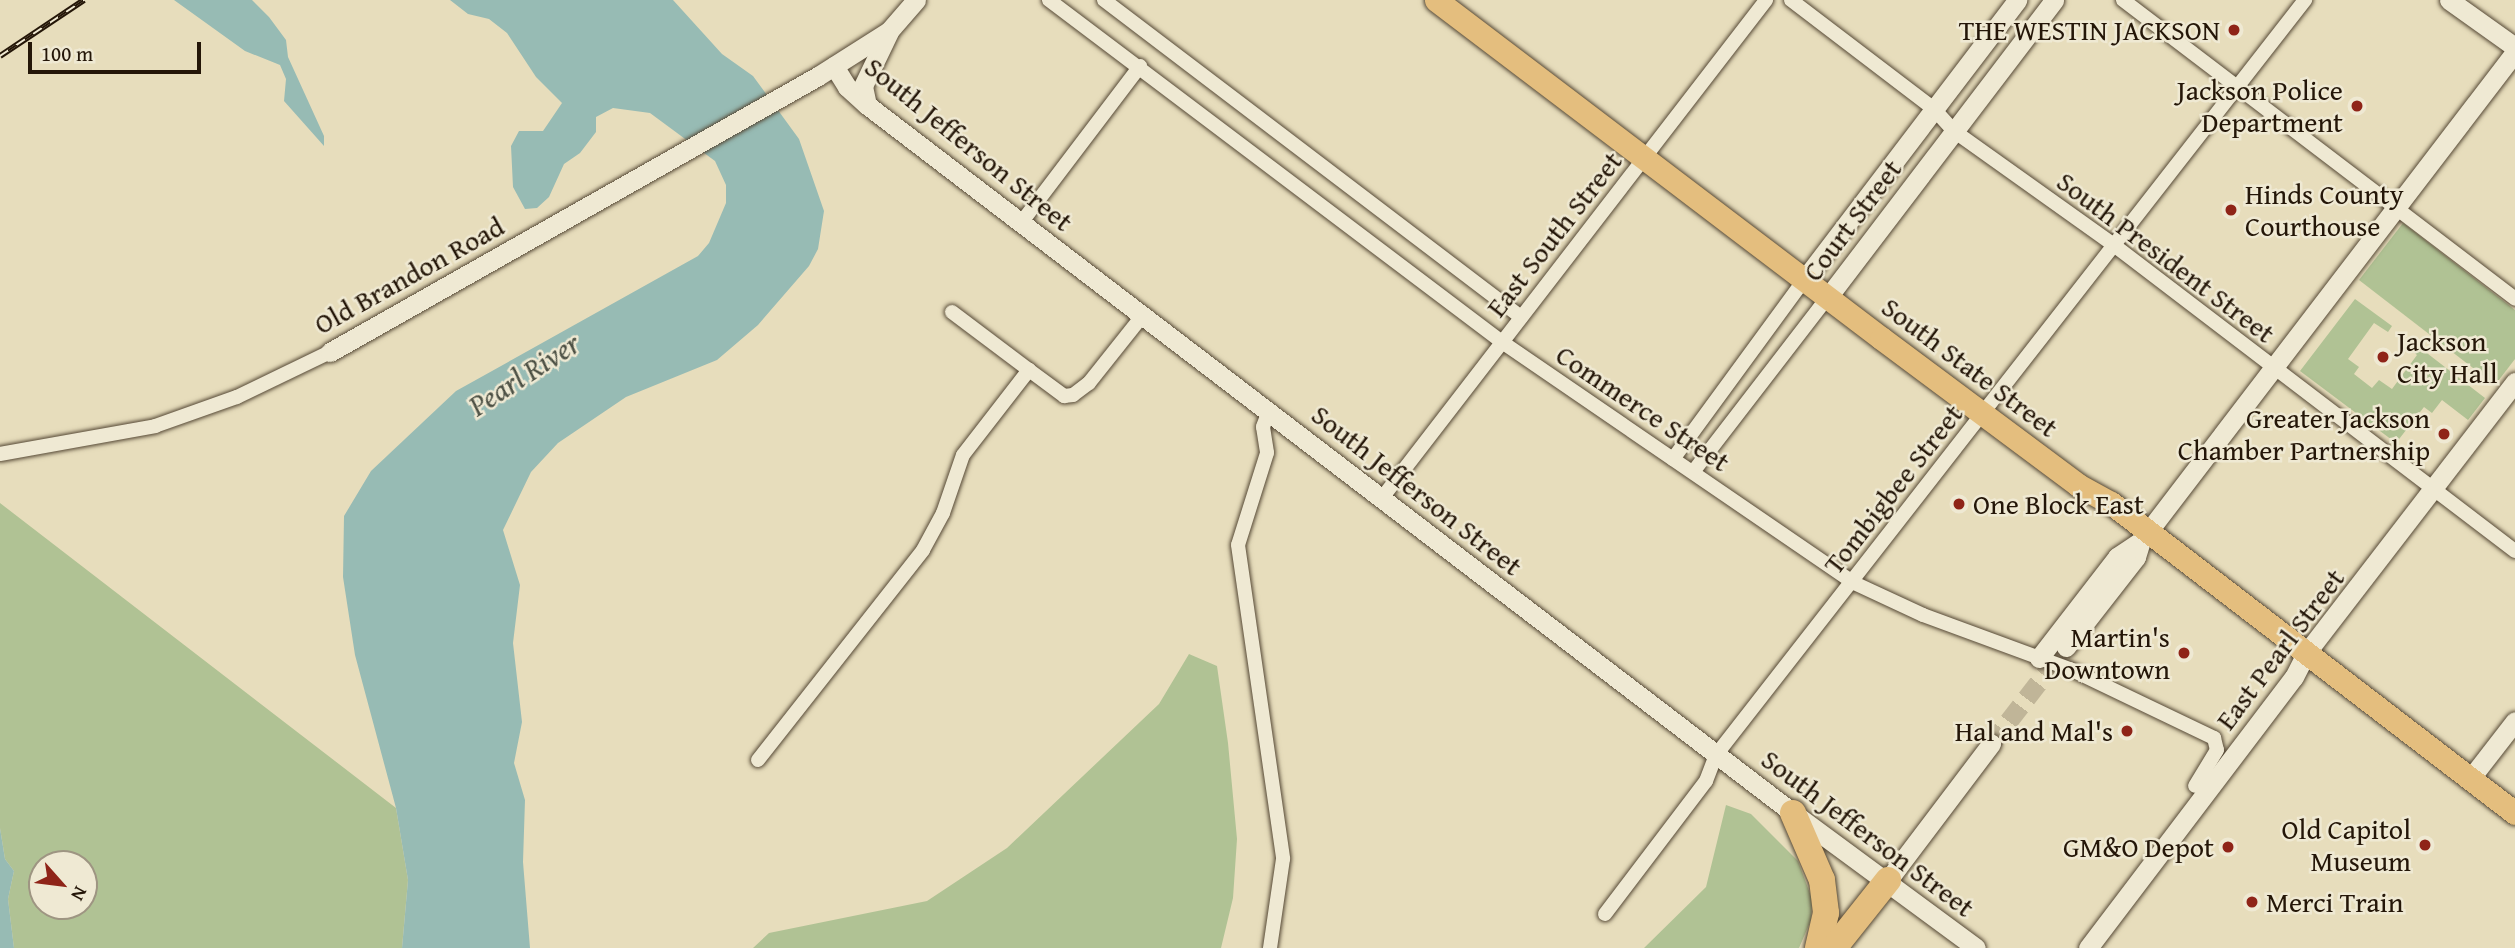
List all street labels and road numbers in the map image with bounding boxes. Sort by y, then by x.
street label: South Jefferson Street [858,50,1080,238]
street label: East South Street [1479,145,1629,323]
street label: Court Street [1796,153,1908,287]
street label: South President Street [2051,164,2281,350]
street label: Old Brandon Road [308,209,510,341]
street label: South State Street [1875,290,2065,444]
street label: Commerce Street [1550,338,1736,478]
street label: South Jefferson Street [1305,397,1529,583]
street label: Tombigbee Street [1816,398,1970,580]
street label: East Pearl Street [2209,562,2351,736]
street label: South Jefferson Street [1755,742,1981,924]

